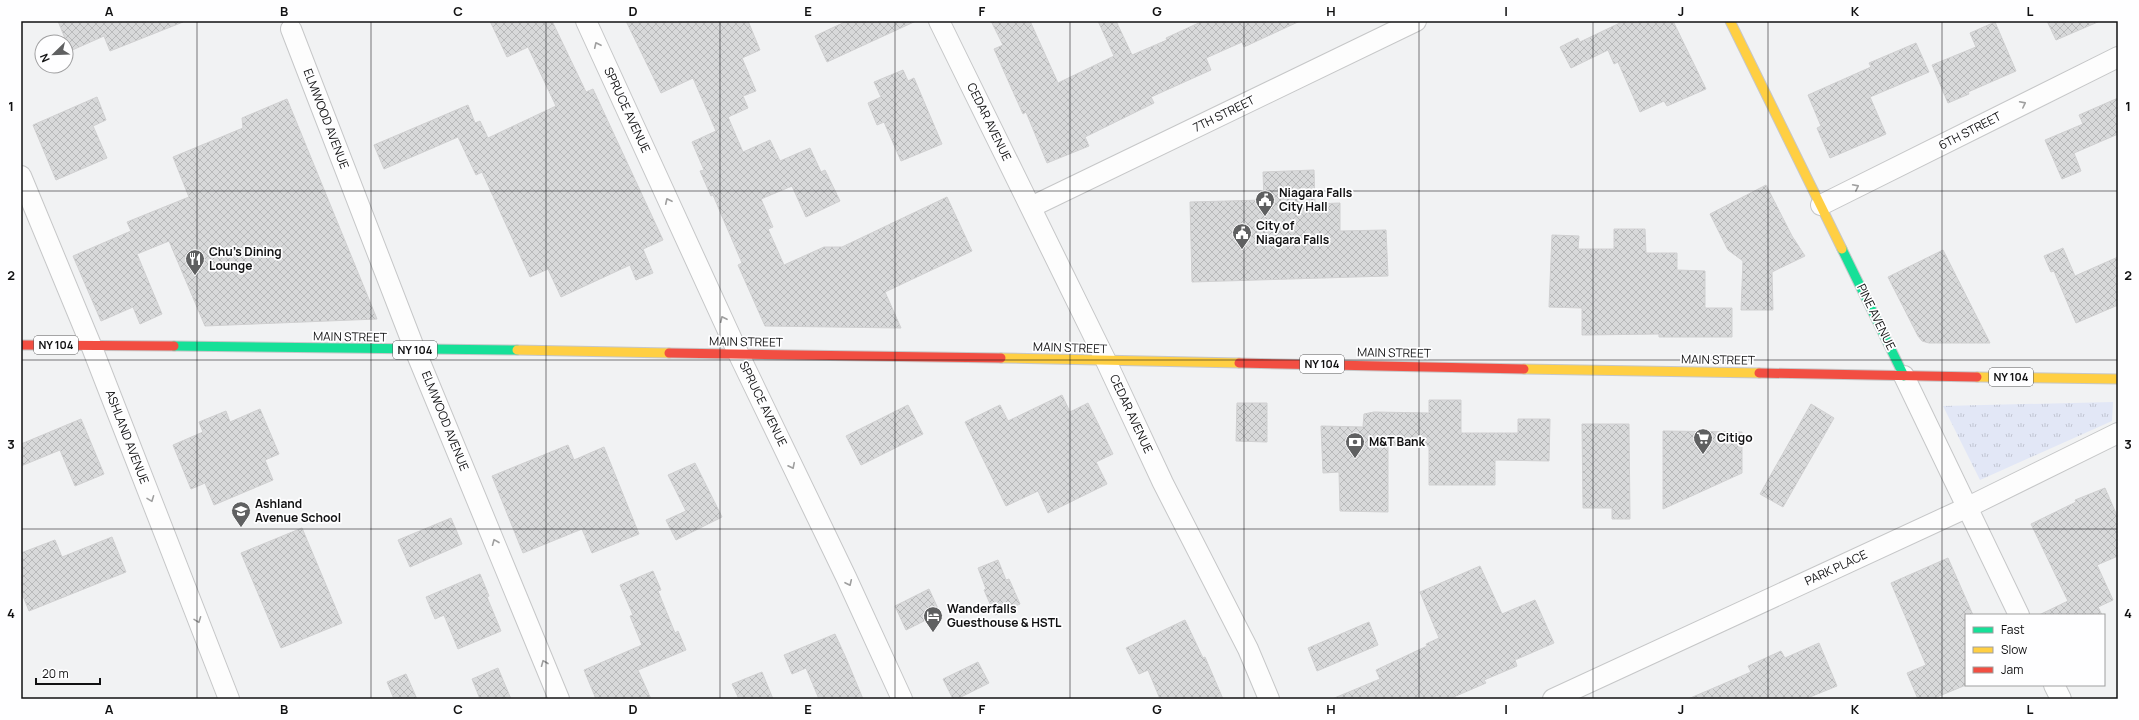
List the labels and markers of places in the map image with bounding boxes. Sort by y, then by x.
place label: Niagara Falls City Hall [1279,184,1353,215]
public building icon: Niagara Falls City Hall [1254,189,1276,217]
place label: City of Niagara Falls [1256,217,1330,248]
public building icon: City of Niagara Falls [1231,222,1253,250]
place label: Chu's Dining Lounge [209,243,282,274]
restaurant icon: Chu's Dining Lounge [184,248,206,276]
supermarket icon: Citigo [1692,427,1714,455]
place label: Citigo [1717,429,1753,446]
bank icon: M&T Bank [1344,431,1366,459]
place label: M&T Bank [1369,433,1426,450]
place label: Ashland Avenue School [255,495,341,526]
school or university icon: Ashland Avenue School [230,500,252,528]
place label: Wanderfalls Guesthouse & HSTL [947,600,1062,631]
hotel icon: Wanderfalls Guesthouse & HSTL [922,605,944,633]

